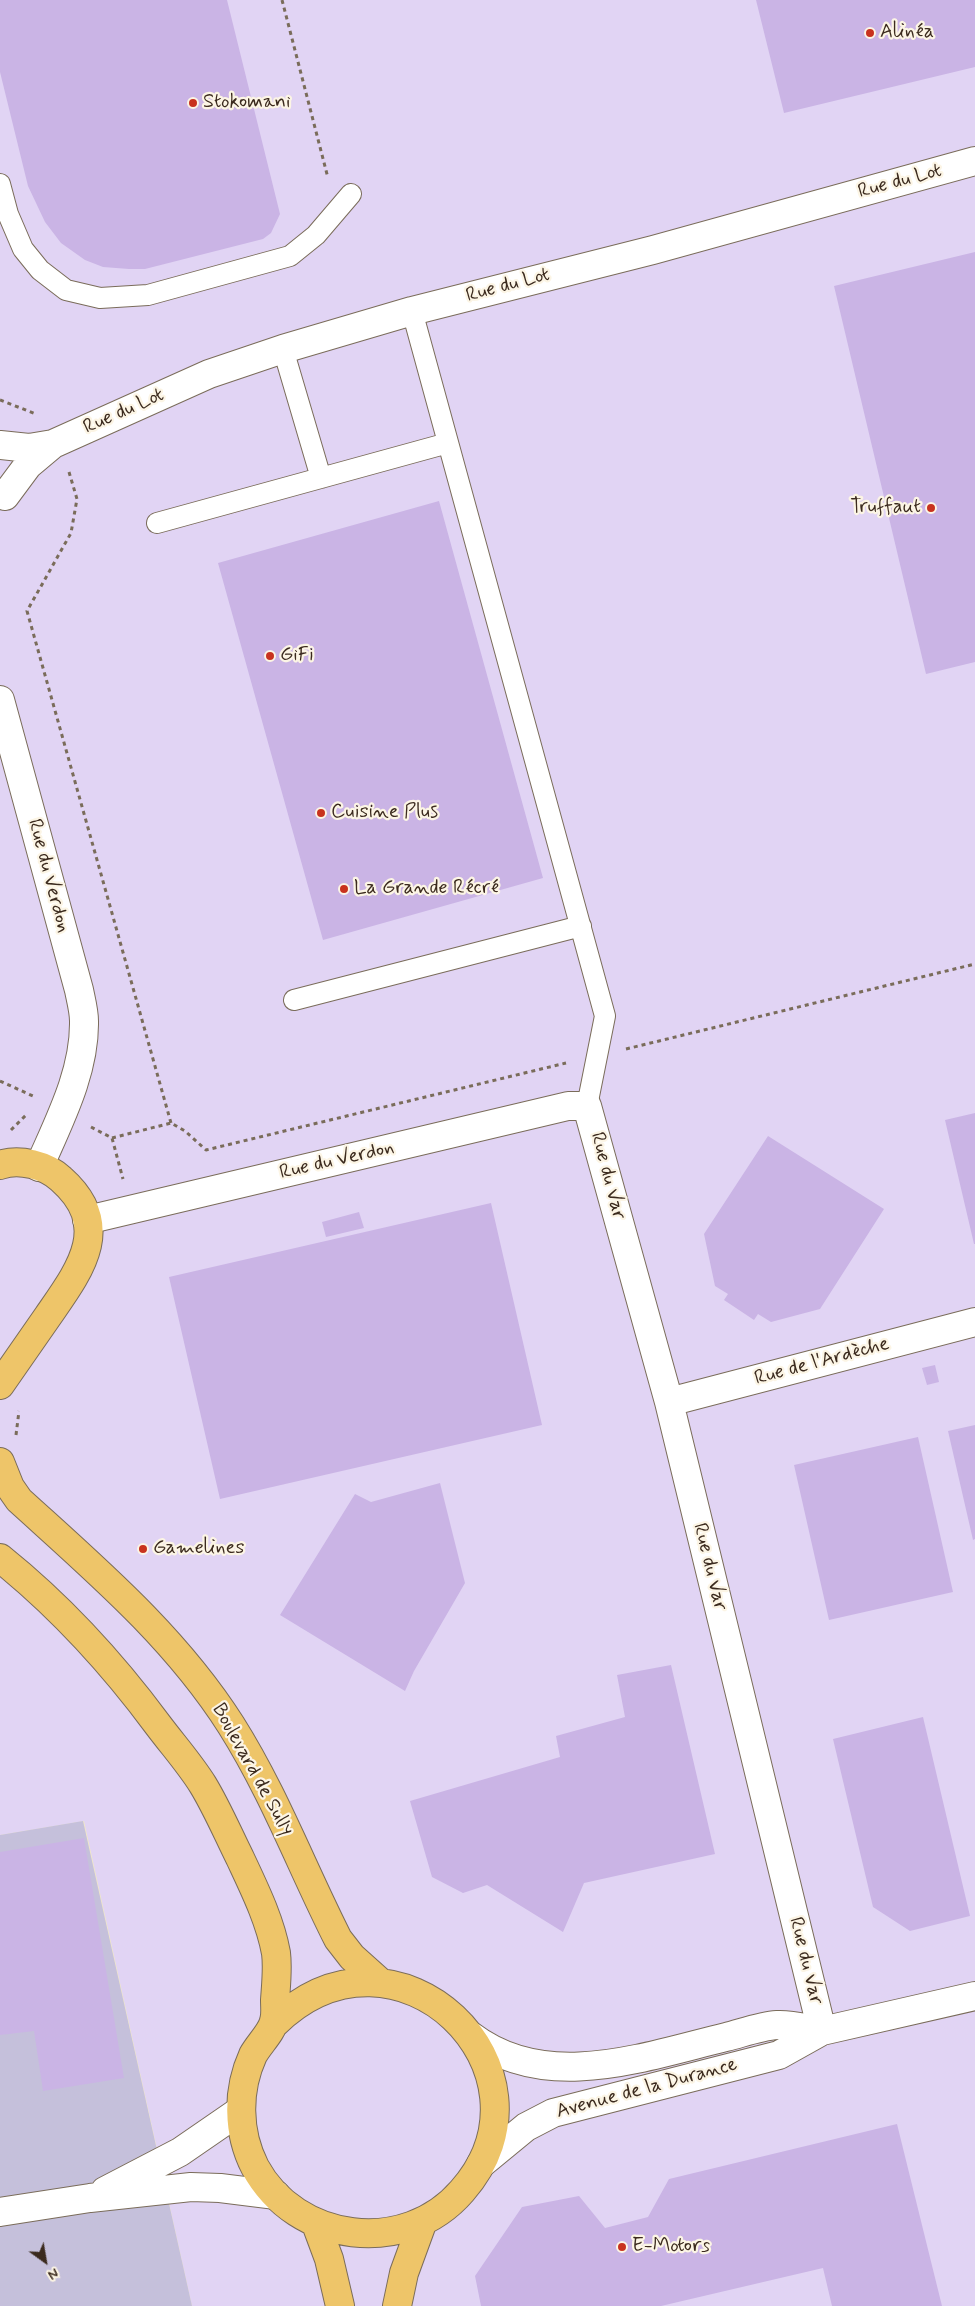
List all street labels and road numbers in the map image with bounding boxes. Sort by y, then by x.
street label: Rue du Lot [856,159,944,205]
street label: Rue du Lot [464,263,552,309]
street label: Rue du Lot [80,384,168,440]
street label: Rue du Verdon [21,816,75,936]
street label: Rue du Var [584,1130,630,1222]
street label: Rue du Verdon [277,1136,397,1186]
street label: Rue de l'Ardèche [752,1333,892,1391]
street label: Rue du Var [687,1521,731,1613]
street label: Boulevard de Sully [206,1700,298,1840]
street label: Rue du Var [783,1915,827,2007]
street label: Avenue de la Durance [554,2053,740,2125]

